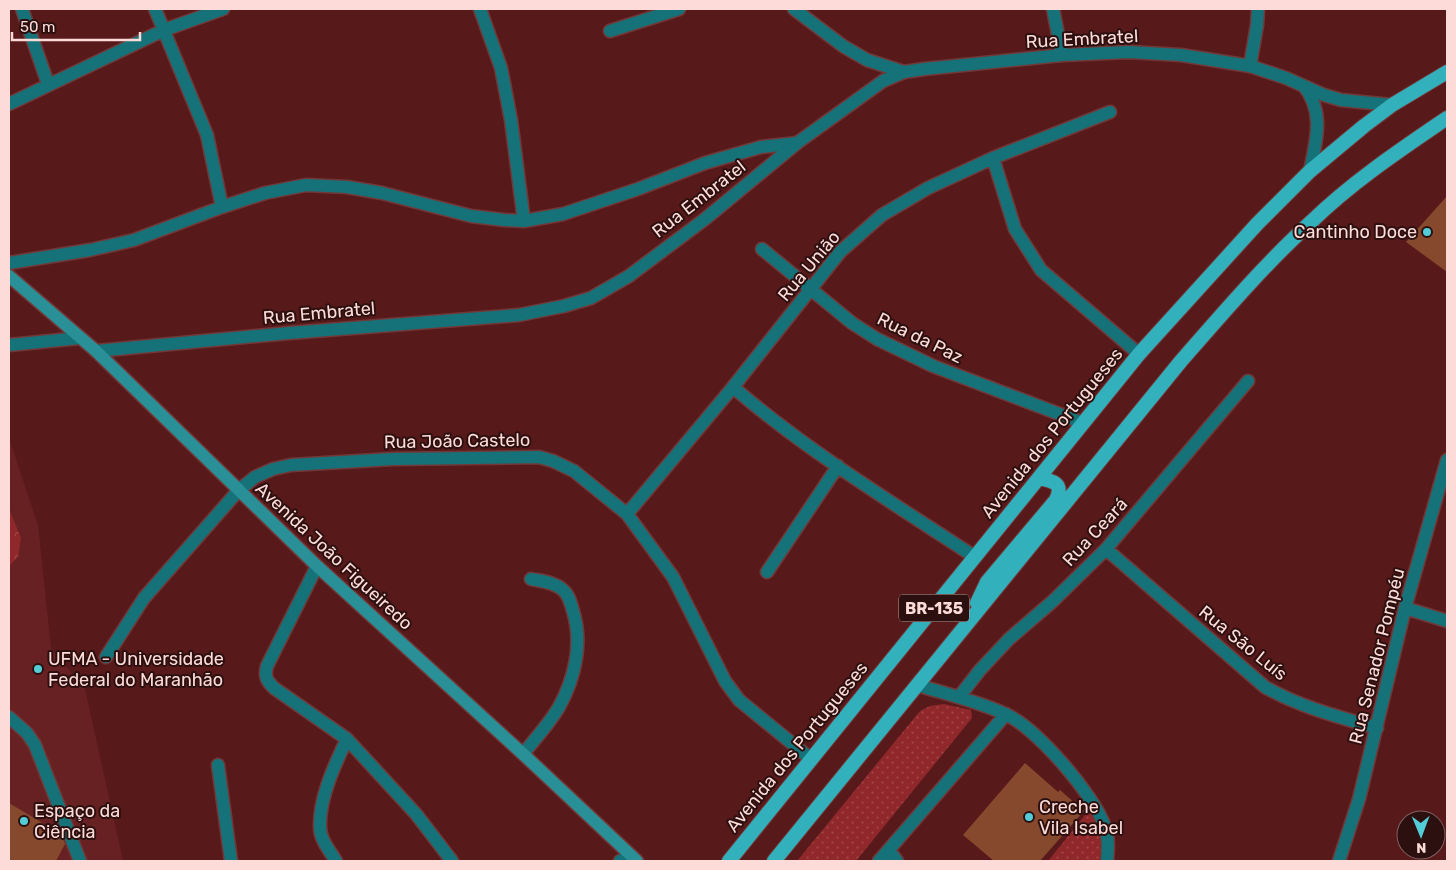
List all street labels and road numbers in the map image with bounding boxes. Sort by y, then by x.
street label: Rua Embratel [1025,25,1139,53]
street label: Rua Embratel [648,156,750,242]
street label: Rua União [773,226,845,306]
street label: Rua Embratel [262,297,376,329]
street label: Rua da Paz [874,308,966,368]
street label: Avenida dos Portugueses [977,343,1127,523]
street label: Rua João Castelo [384,429,530,453]
street label: Avenida João Figueiredo [251,477,417,635]
street label: Rua Ceará [1058,493,1132,571]
street label: Rua Senador Pompéu [1345,566,1409,746]
road number: BR-135 [899,594,969,622]
street label: Rua São Luís [1194,601,1292,685]
street label: Avenida dos Portugueses [722,657,872,837]

